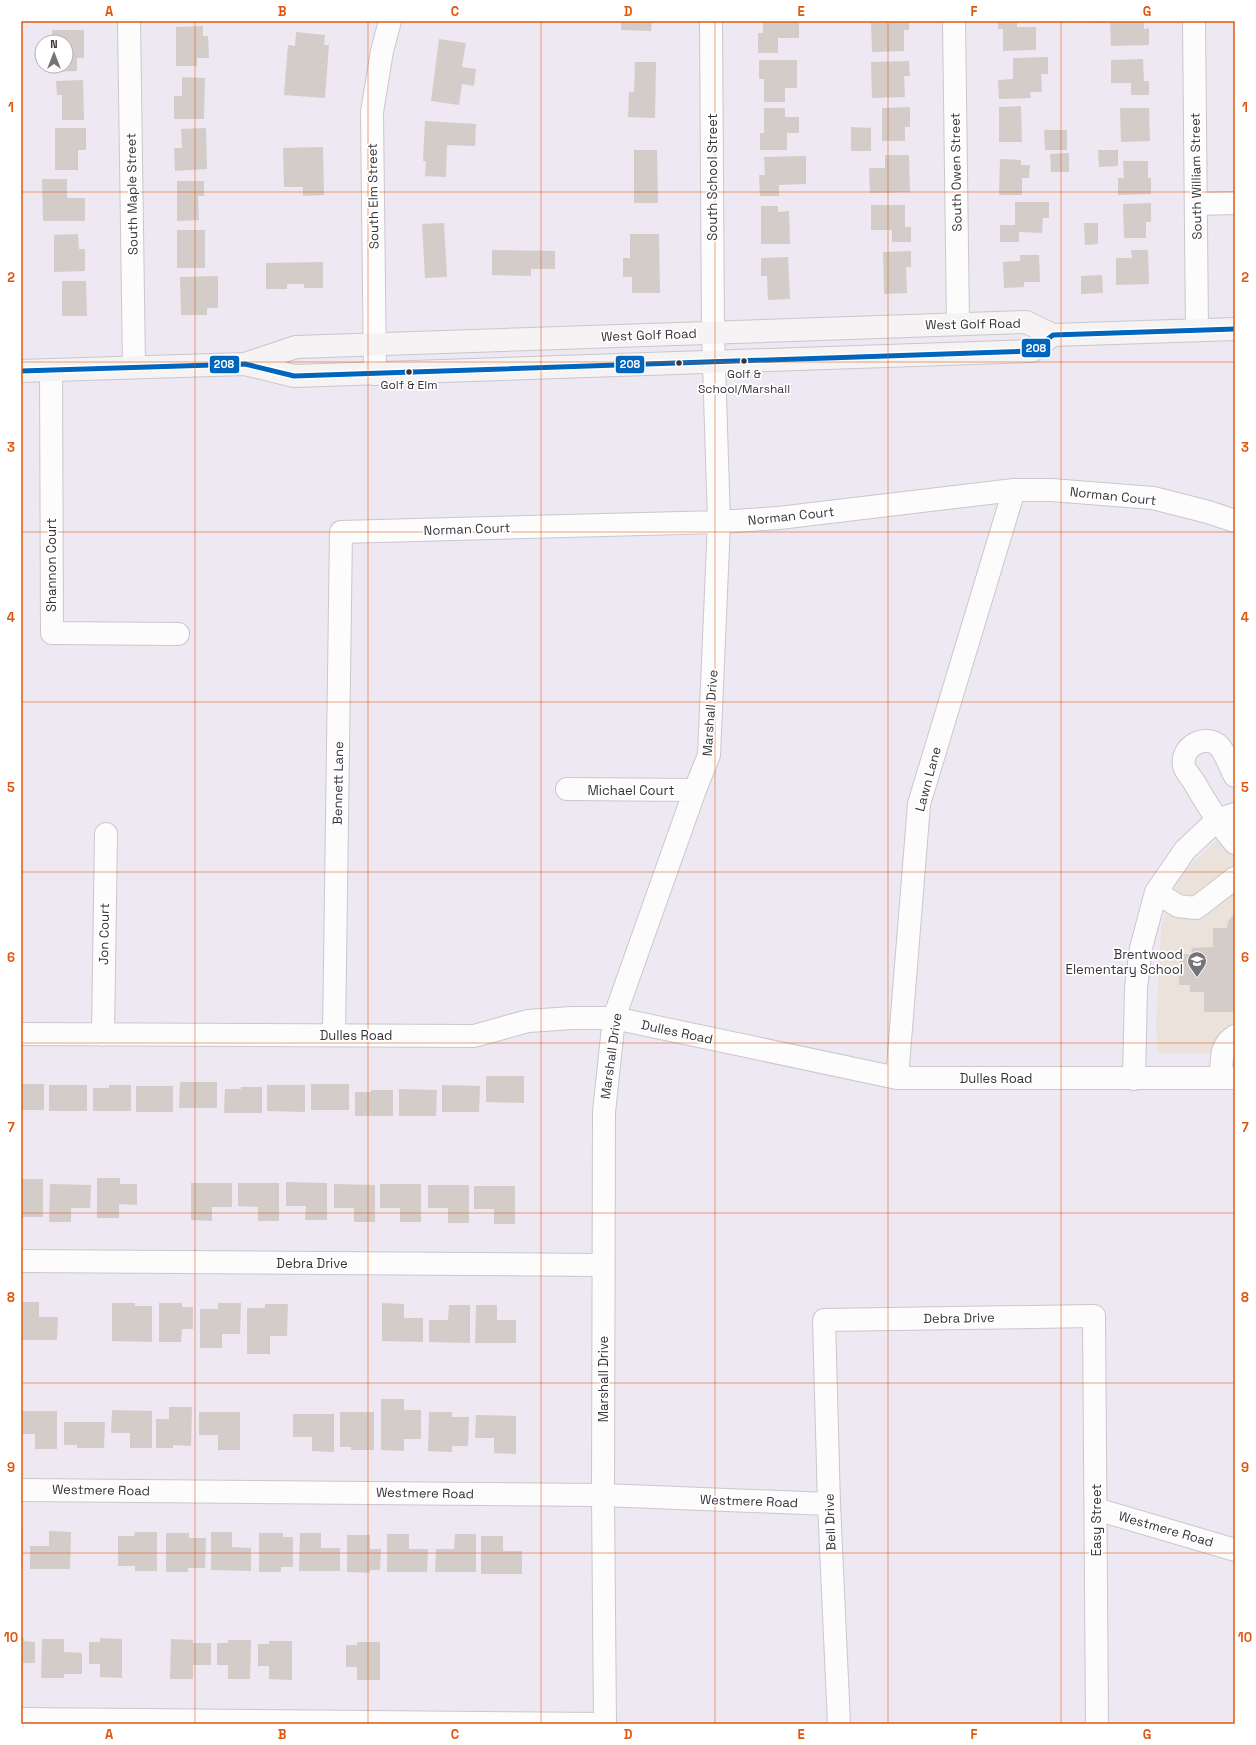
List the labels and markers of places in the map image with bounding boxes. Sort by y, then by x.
marker: Golf & School/Marshall [739,356,749,366]
unlabelled marker [674,358,684,368]
place label: Golf & School/Marshall [698,366,790,397]
marker: Golf & Elm [404,367,414,377]
place label: Golf & Elm [380,377,438,393]
place label: Brentwood Elementary School [1066,946,1183,978]
school or university icon: Brentwood Elementary School [1186,950,1208,978]

